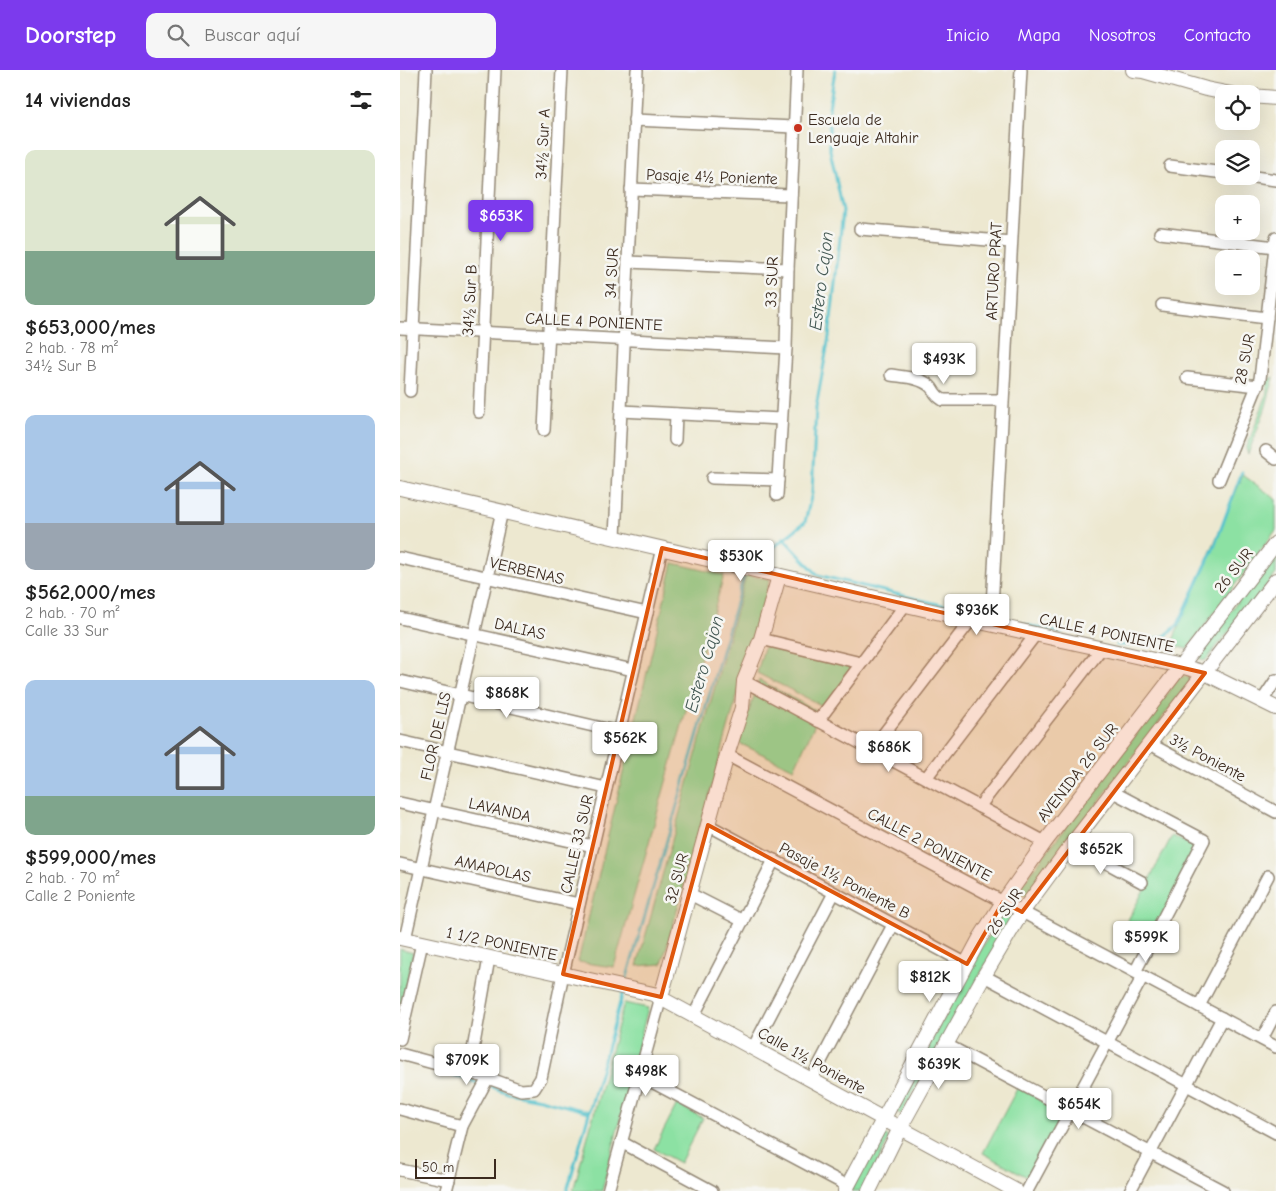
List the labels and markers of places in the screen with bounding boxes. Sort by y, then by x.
place label: Escuela de Lenguaje Altahir [808,111,919,147]
marker: Escuela de Lenguaje Altahir [792,122,804,134]
pin: $653K [466,200,536,242]
pin: $493K [909,342,979,385]
pin: $530K [706,540,776,582]
pin: $936K [942,594,1012,636]
pin: $868K [472,676,542,719]
pin: $562K [590,722,660,764]
pin: $686K [854,730,924,773]
pin: $652K [1066,832,1136,875]
pin: $599K [1111,920,1181,963]
pin: $812K [895,960,965,1003]
pin: $709K [432,1044,502,1086]
pin: $639K [904,1048,974,1090]
pin: $498K [611,1054,681,1097]
pin: $654K [1044,1088,1114,1130]

